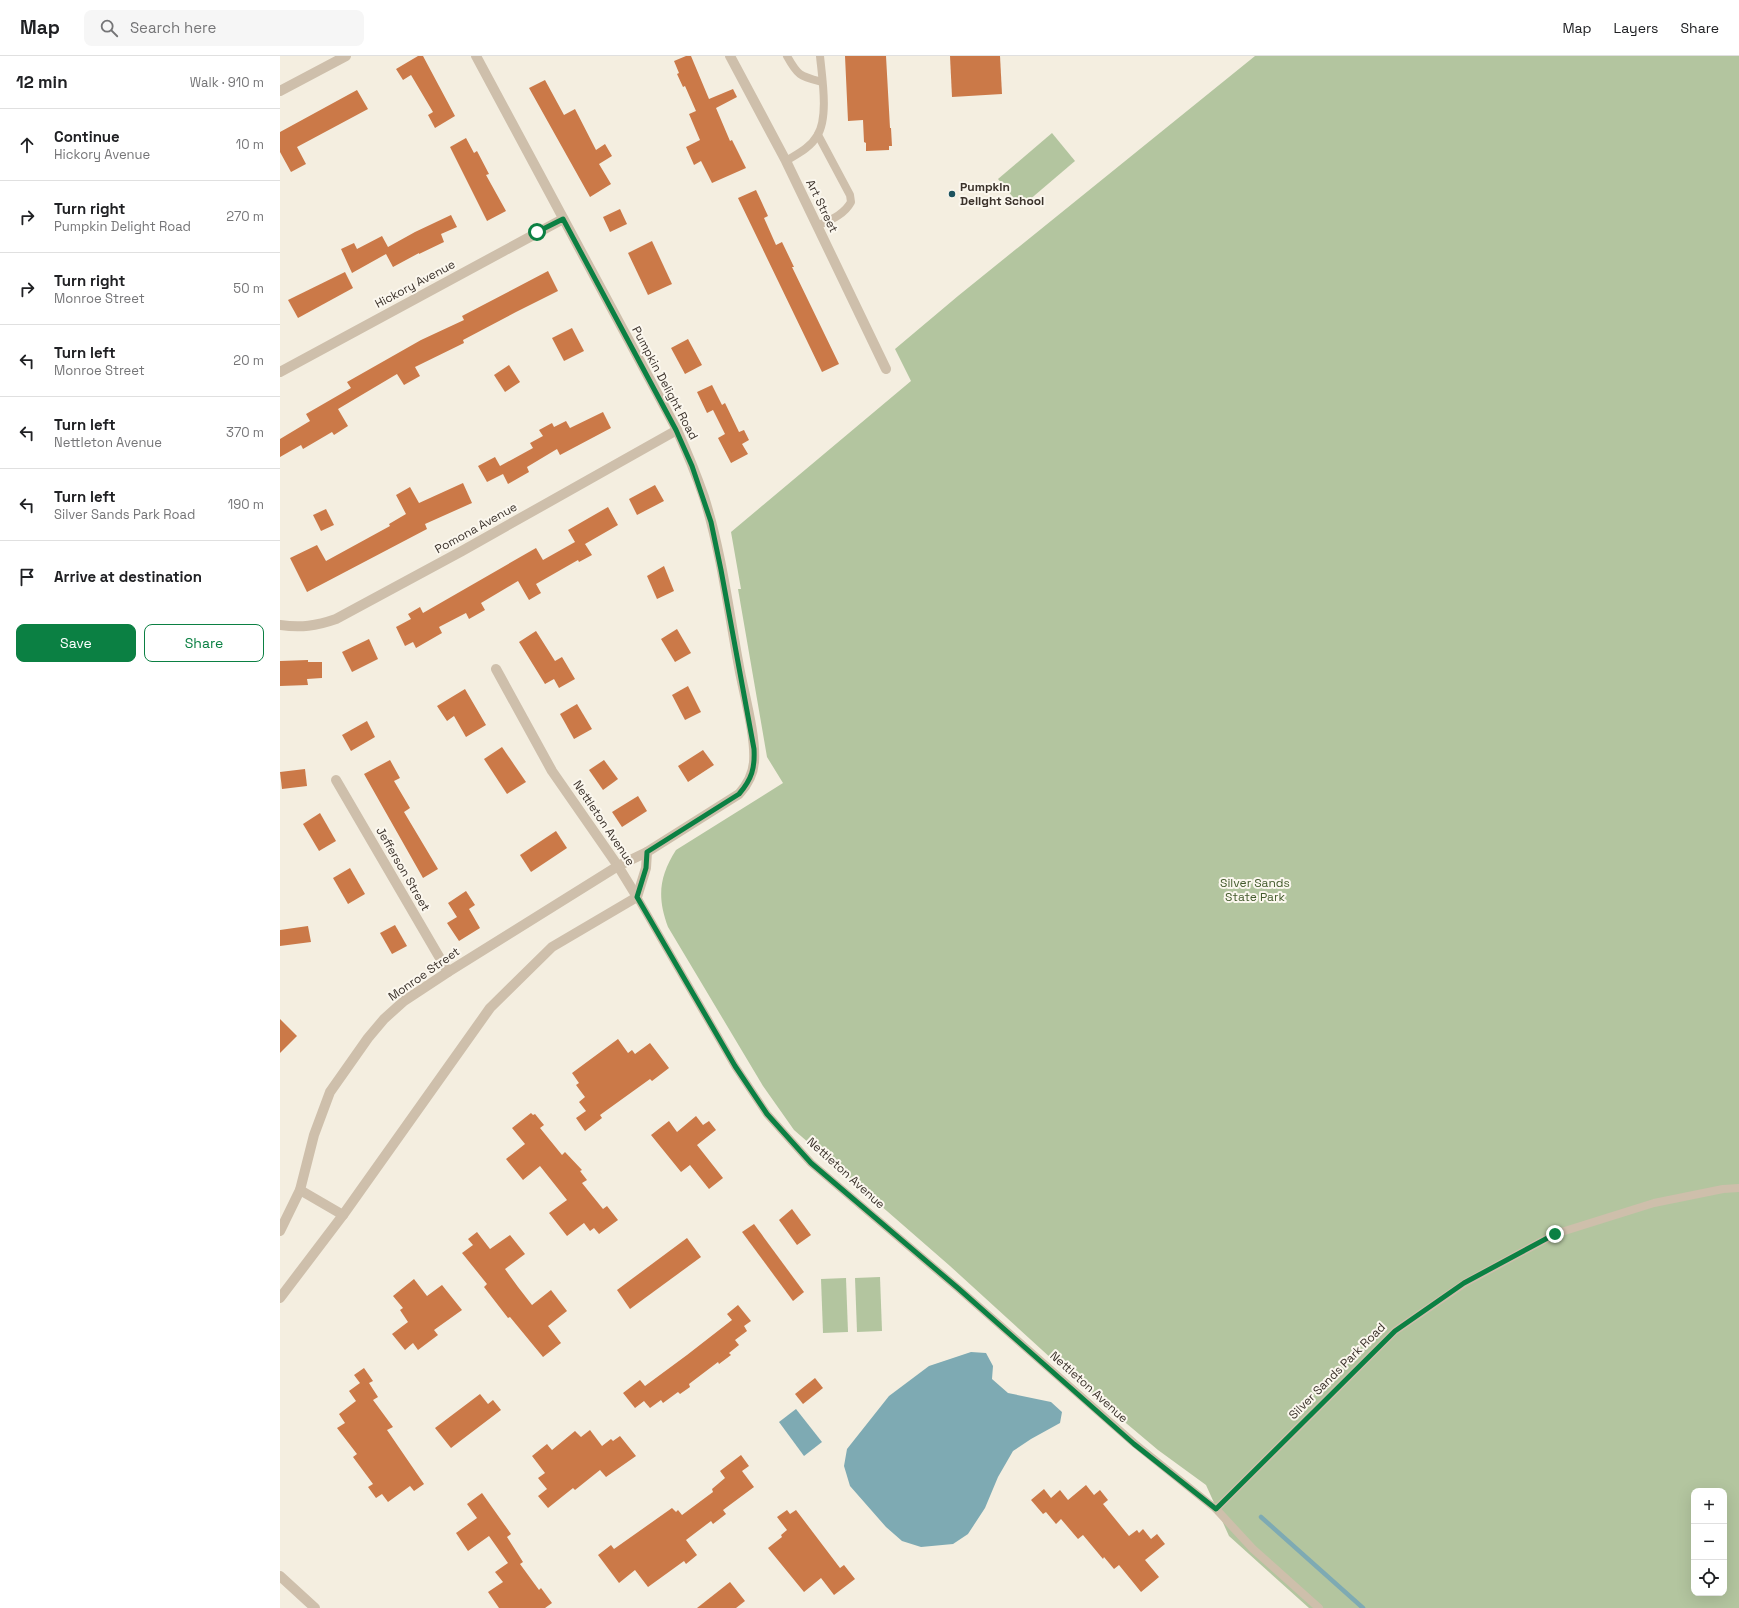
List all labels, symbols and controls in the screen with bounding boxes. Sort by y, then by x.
search box [84,10,364,46]
text: Map [20,15,60,40]
icon: search [98,17,120,39]
text: Search here [130,18,216,37]
text: Map [1562,19,1592,37]
text: Layers [1614,19,1658,37]
text: Share [1680,19,1719,37]
text: 12 min [16,71,68,93]
text: Walk · 910 m [190,74,264,91]
text: Continue [54,127,120,146]
icon: ahead [16,134,38,156]
text: 10 m [236,136,264,153]
text: Hickory Avenue [54,146,150,163]
street label: Art Street [802,177,842,235]
place label: Pumpkin Delight School [960,179,1044,209]
marker: Pumpkin Delight School [947,189,957,199]
text: Turn right [54,199,125,218]
icon: right [16,206,38,228]
text: 270 m [226,208,264,225]
text: Pumpkin Delight Road [54,218,191,235]
route start [528,223,546,241]
street label: Hickory Avenue [372,256,458,312]
text: Turn right [54,271,125,290]
icon: right [16,278,38,300]
text: 50 m [233,280,264,297]
text: Monroe Street [54,290,145,307]
street label: Pumpkin Delight Road [628,323,702,443]
text: Turn left [54,343,116,362]
icon: left [16,350,38,372]
text: 20 m [233,352,264,369]
text: Monroe Street [54,362,145,379]
text: Turn left [54,415,116,434]
icon: left [16,422,38,444]
text: 370 m [226,424,264,441]
text: Nettleton Avenue [54,434,162,451]
text: Turn left [54,487,116,506]
icon: left [16,494,38,516]
text: 190 m [228,496,264,513]
street label: Pomona Avenue [432,499,520,557]
text: Silver Sands Park Road [54,506,195,523]
icon: arrive [16,566,38,588]
text: Arrive at destination [54,567,202,586]
button: Save [16,624,136,662]
button: Share [144,624,264,662]
street label: Nettleton Avenue [570,777,638,869]
street label: Jefferson Street [372,824,434,914]
park label: Silver Sands State Park [1220,875,1290,905]
street label: Monroe Street [385,943,463,1005]
street label: Nettleton Avenue [804,1134,888,1212]
route end [1546,1225,1564,1243]
street label: Silver Sands Park Road [1285,1319,1389,1423]
street label: Nettleton Avenue [1047,1348,1131,1426]
map controls [1691,1488,1727,1596]
button: + [1691,1488,1727,1524]
button: − [1691,1524,1727,1560]
button: locate [1691,1560,1727,1596]

